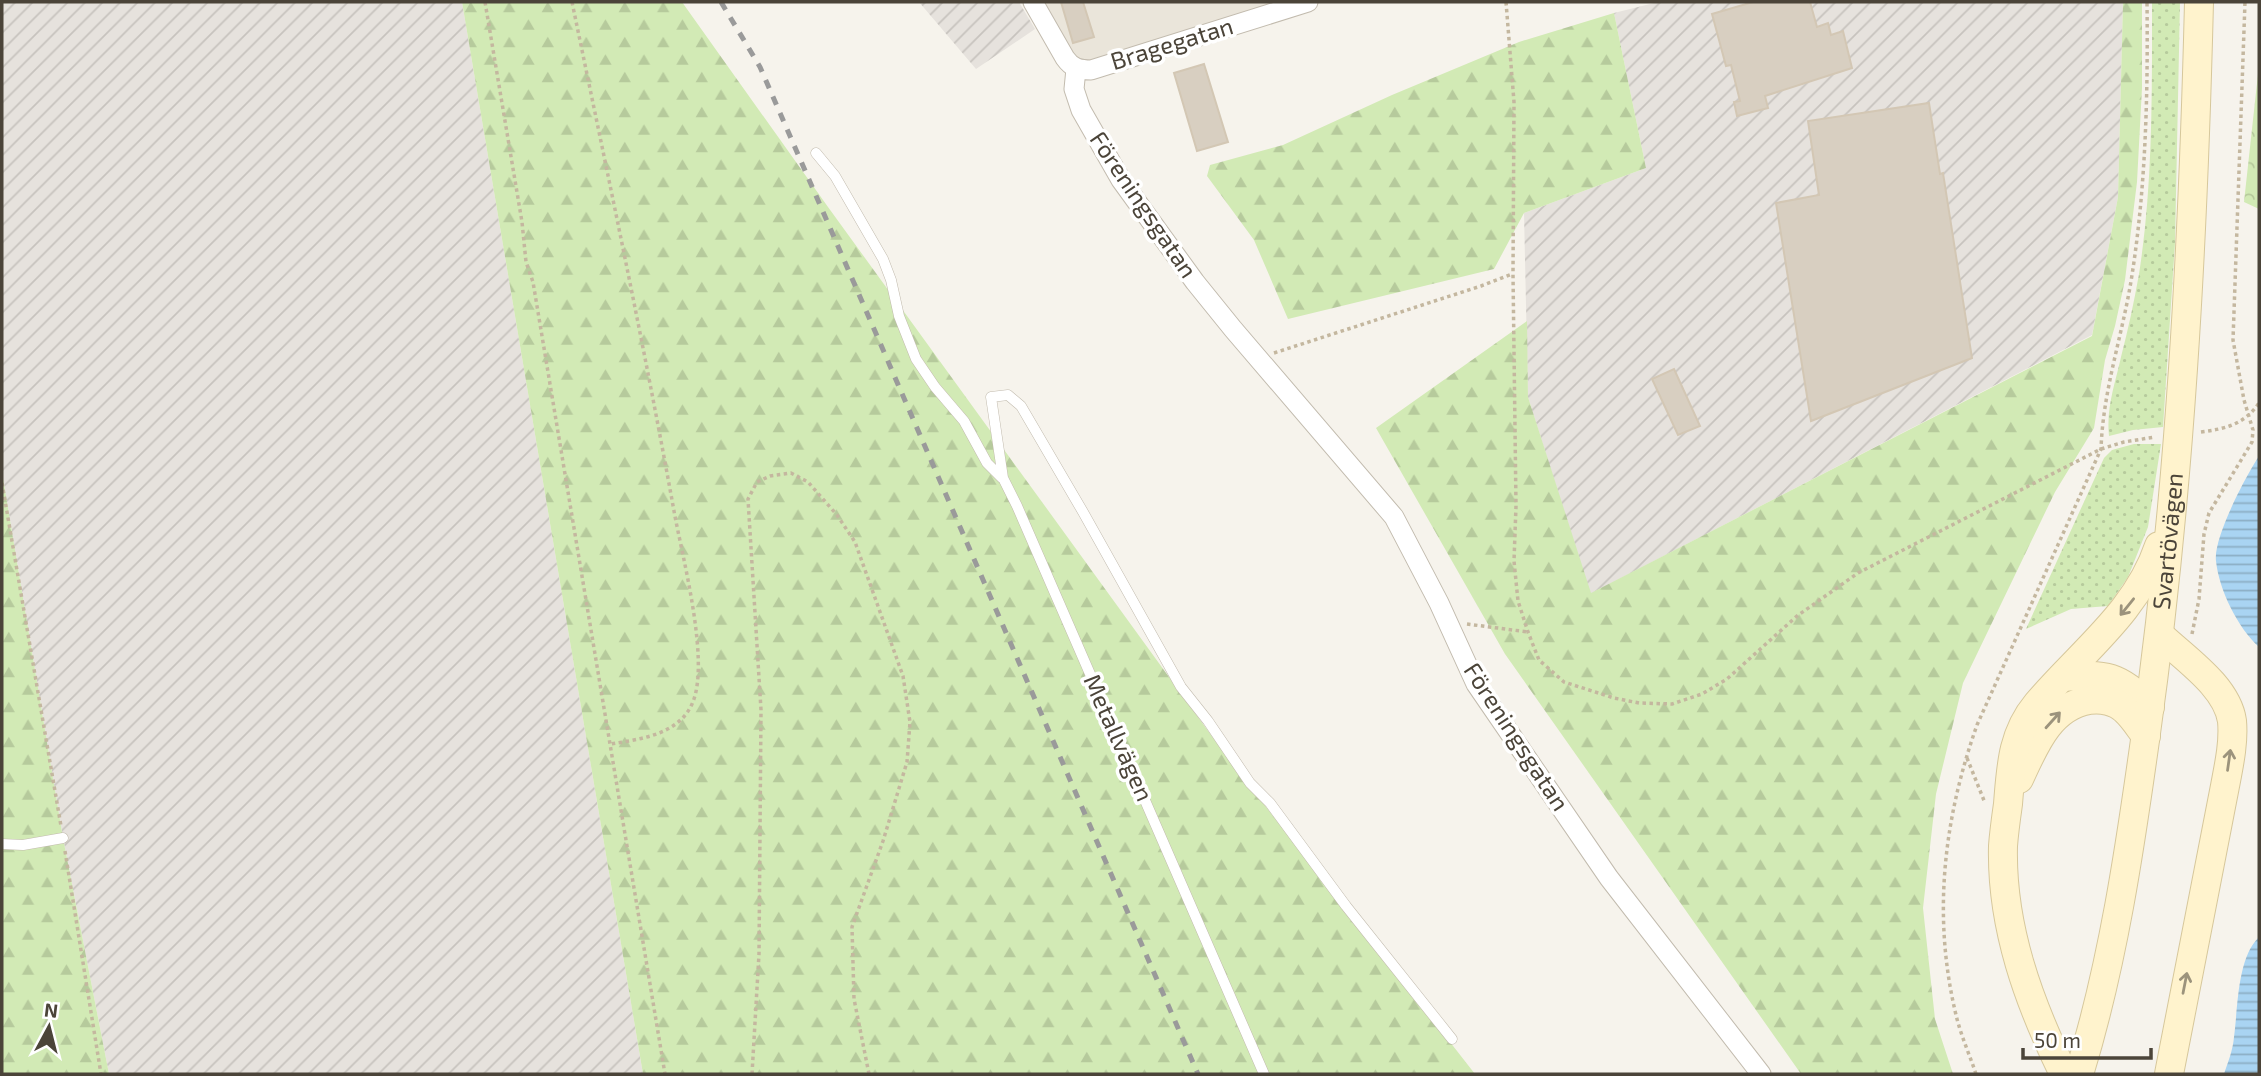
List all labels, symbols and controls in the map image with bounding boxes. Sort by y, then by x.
street label: Bragegatan [1107,10,1236,75]
street label: Föreningsgatan [1085,125,1204,283]
street label: Svartövägen [2146,472,2188,611]
one-way arrow [2119,597,2134,615]
street label: Föreningsgatan [1459,657,1576,816]
street label: Metallvägen [1078,669,1160,805]
one-way arrow [2045,712,2061,730]
one-way arrow [2223,749,2236,772]
one-way arrow [2179,972,2193,995]
north arrow [14,992,84,1062]
text: N [43,997,59,1022]
scale bar [2023,1016,2151,1060]
text: 50 m [2034,1027,2081,1052]

